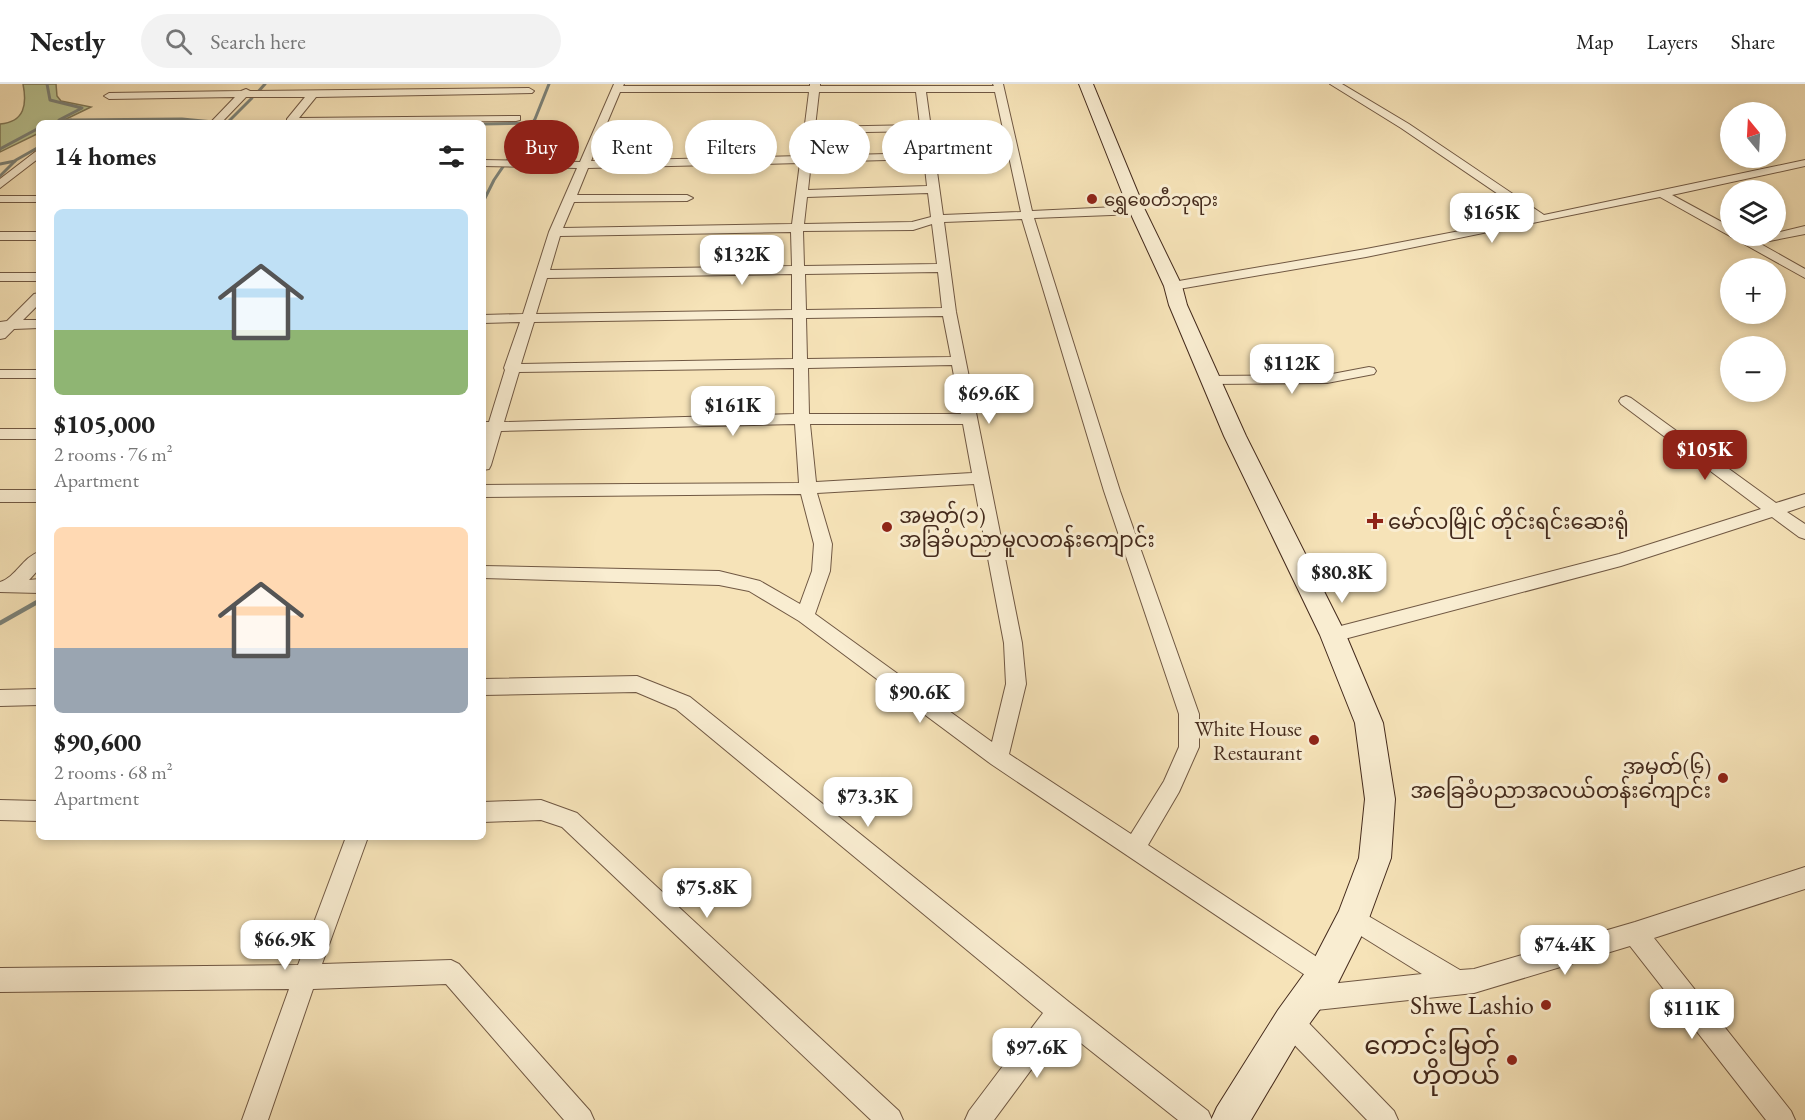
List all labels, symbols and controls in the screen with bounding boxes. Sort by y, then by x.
search box [141,14,561,68]
text: Nestly [30,23,105,59]
icon: search [162,25,195,58]
text: Search here [210,27,306,56]
text: Map [1576,28,1614,55]
text: Layers [1647,28,1698,55]
text: Share [1731,28,1775,55]
north arrow [1720,102,1786,168]
map controls [1720,102,1786,402]
chip: Buy [504,120,579,174]
chip: Rent [591,120,673,174]
chip: Filters [685,120,777,174]
chip: New [789,120,870,174]
chip: Apartment [882,120,1013,174]
text: 14 homes [54,139,156,173]
icon: filters [435,140,468,173]
button: layers [1720,180,1786,246]
place label: ရွှေစေတီဘုရား [1104,186,1218,215]
marker: ရွှေစေတီဘုရား [1085,192,1099,206]
pin: $165K [1450,193,1534,244]
text: $165K [1464,199,1520,225]
pin: $132K [700,235,784,286]
text: $132K [714,241,770,267]
icon: home [207,248,315,356]
button: + [1720,258,1786,324]
button: − [1720,336,1786,402]
pin: $112K [1250,344,1334,395]
text: $112K [1264,350,1320,376]
pin: $69.6K [940,374,1038,425]
text: $69.6K [958,380,1020,406]
pin: $161K [691,386,775,437]
text: $161K [705,392,761,418]
text: $105,000 [54,407,155,441]
pin: $105K [1663,430,1747,481]
text: $105K [1677,436,1733,462]
text: 2 rooms · 76 m² [54,441,173,467]
text: Apartment [54,467,139,493]
place label: အမှတ်(၁) အခြခံပညာမူလတန်းကျောင်း [899,500,1155,558]
place label: မော်လမြိုင် တိုင်းရင်းဆေးရုံ [1388,506,1629,539]
marker: မော်လမြိုင် တိုင်းရင်းဆေးရုံ [1366,512,1384,530]
marker: အမှတ်(၁) အခြခံပညာမူလတန်းကျောင်း [880,520,894,534]
pin: $80.8K [1293,553,1391,604]
text: $80.8K [1311,559,1373,585]
icon: home [207,566,315,674]
pin: $90.6K [871,673,969,724]
text: $90.6K [889,679,951,705]
place label: White House Restaurant [1194,715,1302,766]
text: $90,600 [54,725,141,759]
marker: White House Restaurant [1307,733,1321,747]
place label: အမှတ်(၆) အခြေခံပညာအလယ်တန်းကျောင်း [1410,751,1711,809]
text: 2 rooms · 68 m² [54,759,173,785]
marker: အမှတ်(၆) အခြေခံပညာအလယ်တန်းကျောင်း [1716,771,1730,785]
pin: $73.3K [819,777,917,828]
text: $73.3K [837,783,899,809]
text: Apartment [54,785,139,811]
pin: $75.8K [658,868,756,919]
text: $75.8K [676,874,738,900]
pin: $66.9K [236,920,334,971]
pin: $74.4K [1516,925,1614,976]
text: $66.9K [254,926,316,952]
text: $74.4K [1534,931,1596,957]
place label: Shwe Lashio [1410,988,1534,1022]
pin: $111K [1650,989,1734,1040]
text: $111K [1664,995,1720,1021]
marker: Shwe Lashio [1539,998,1553,1012]
pin: $97.6K [988,1028,1086,1079]
place label: ကောင်းမြတ် ဟိုတယ် [1364,1028,1500,1096]
text: $97.6K [1006,1034,1068,1060]
marker: ကောင်းမြတ် ဟိုတယ် [1505,1053,1519,1067]

